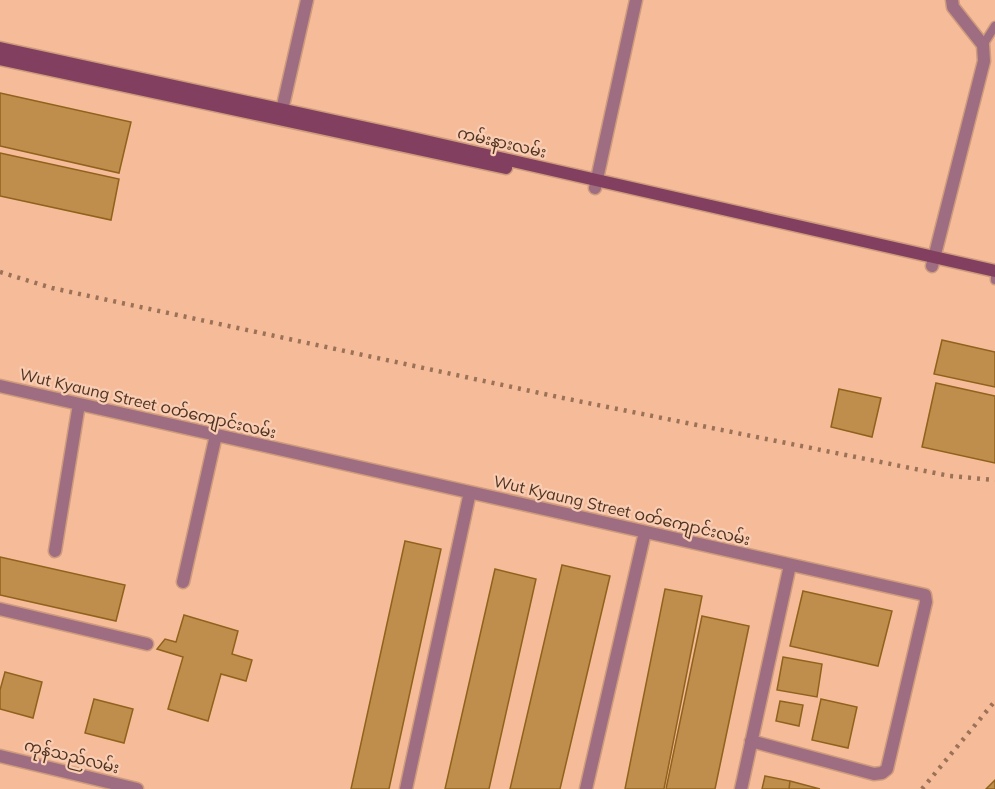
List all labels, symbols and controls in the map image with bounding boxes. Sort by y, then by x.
street label: ကမ်းနားလမ်း [455,121,549,166]
street label: Wut Kyaung Street ဝတ်ကျောင်းလမ်း [17,363,279,446]
street label: Wut Kyaung Street ဝတ်ကျောင်းလမ်း [491,470,753,553]
street label: ကုန်သည်လမ်း [21,734,122,782]

